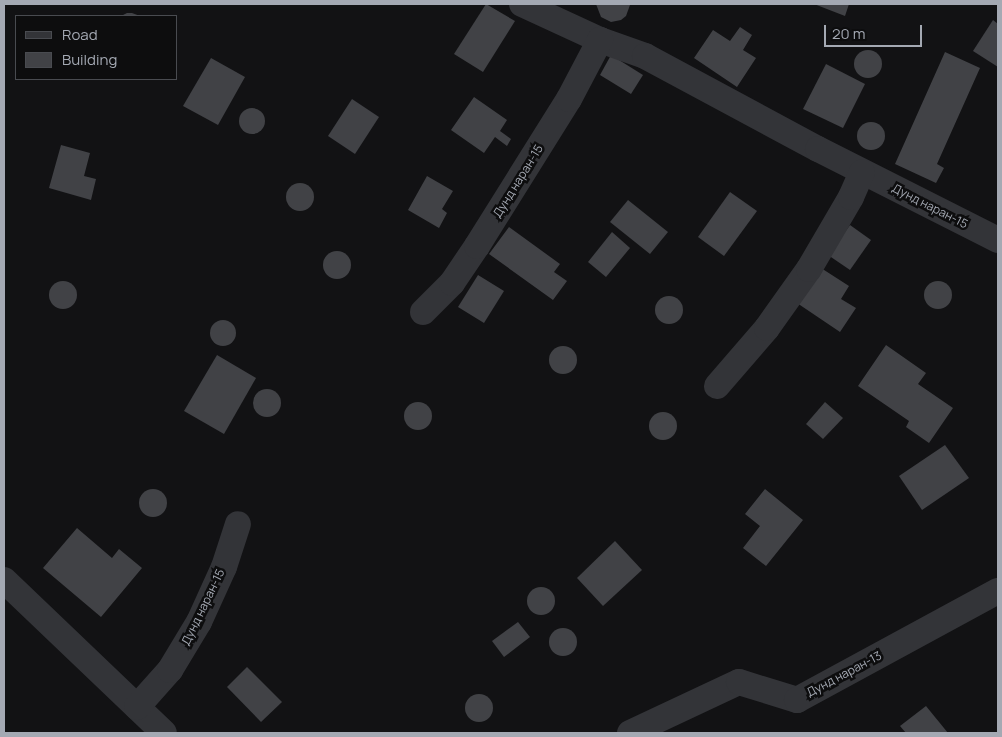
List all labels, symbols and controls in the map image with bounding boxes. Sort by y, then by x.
legend [15,15,178,80]
scale bar [827,15,924,47]
text: 20 m [832,23,865,44]
text: Road [62,24,98,45]
text: Building [62,49,117,70]
street label: Дунд наран-15 [490,142,546,220]
street label: Дунд наран-15 [890,181,970,231]
street label: Дунд наран-15 [178,566,228,648]
street label: Дунд наран-13 [804,648,884,700]

